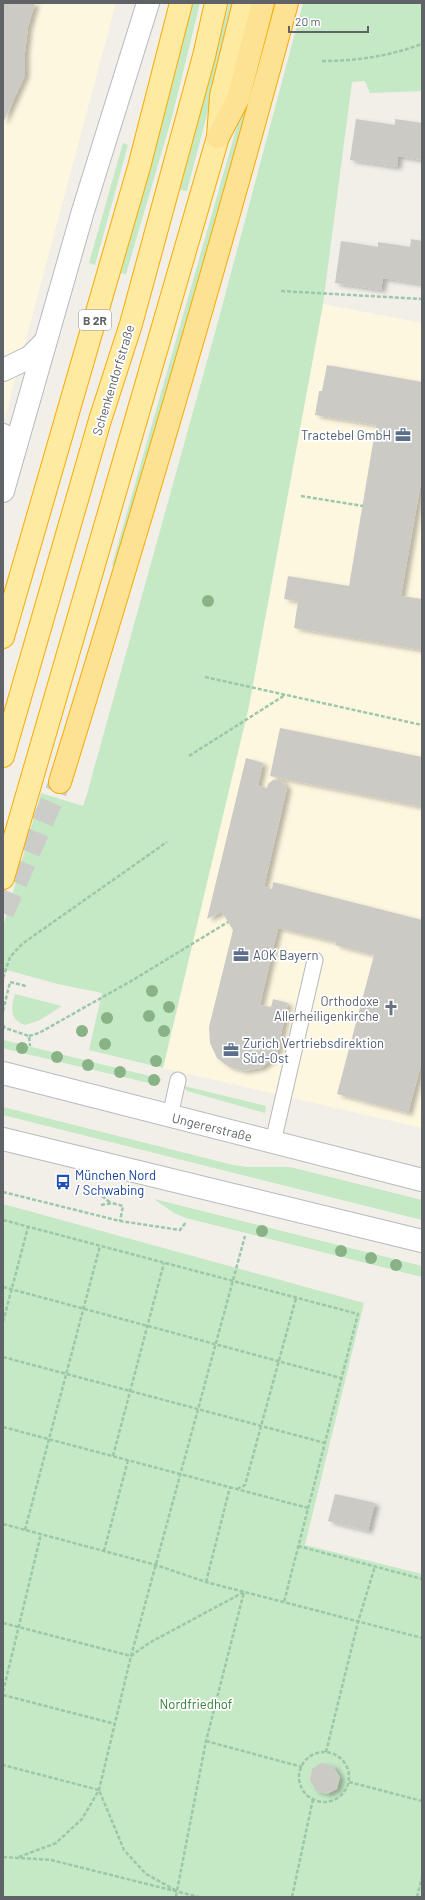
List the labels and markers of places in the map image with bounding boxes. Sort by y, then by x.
office icon: Tractebel GmbH [394,426,412,444]
place label: Tractebel GmbH [301,427,391,443]
office icon: AOK Bayern [232,946,250,964]
place label: AOK Bayern [253,947,318,963]
place label: Orthodoxe Allerheiligenkirche [274,993,379,1024]
church icon: Orthodoxe Allerheiligenkirche [382,999,400,1017]
place label: Zurich Vertriebsdirektion Süd-Ost [243,1035,384,1066]
office icon: Zurich Vertriebsdirektion Süd-Ost [222,1041,240,1059]
place label: München Nord / Schwabing [75,1167,156,1198]
bus stop icon: München Nord / Schwabing [54,1173,72,1191]

